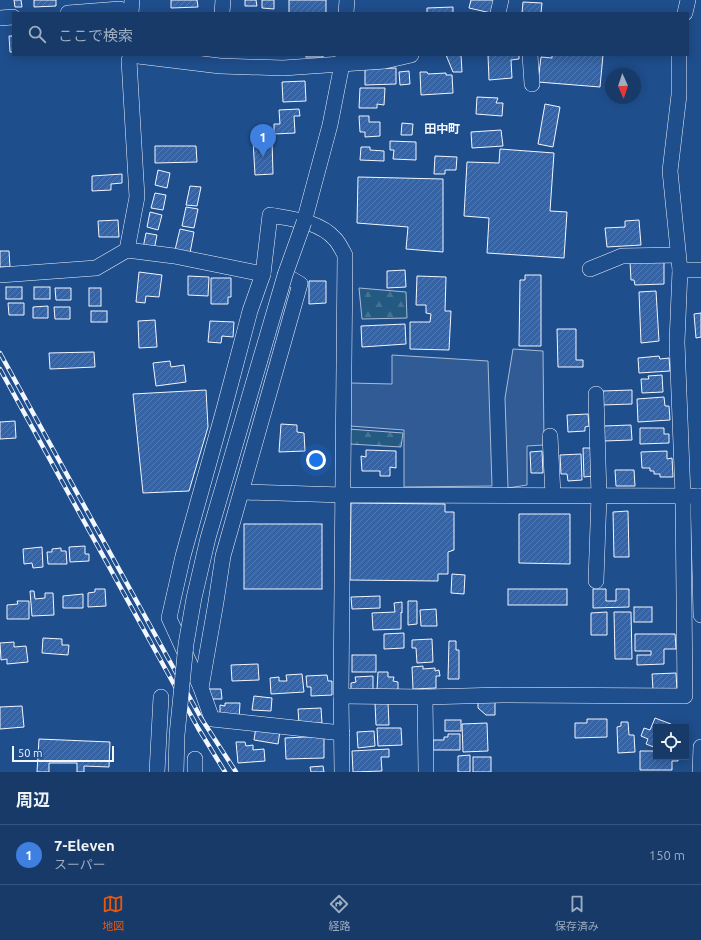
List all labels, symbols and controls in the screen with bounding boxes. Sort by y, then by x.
search box [12,12,689,56]
icon: search [26,23,48,45]
text: ここで検索 [58,27,133,44]
north arrow [605,68,641,104]
district label: 田中町 [424,122,460,135]
pin: 1 [250,124,276,157]
your location [306,450,326,470]
map controls [653,724,689,760]
button: locate [653,724,689,760]
scale bar [12,744,114,763]
text: 50 m [18,747,42,759]
text: 周辺 [16,790,50,809]
text: 7-Eleven [54,837,115,854]
text: 1 [25,848,33,862]
text: 150 m [649,848,685,862]
text: スーパー [54,857,106,871]
tab: 地図 [102,893,124,933]
tab: 経路 [328,893,350,933]
tab: 保存済み [555,893,599,933]

